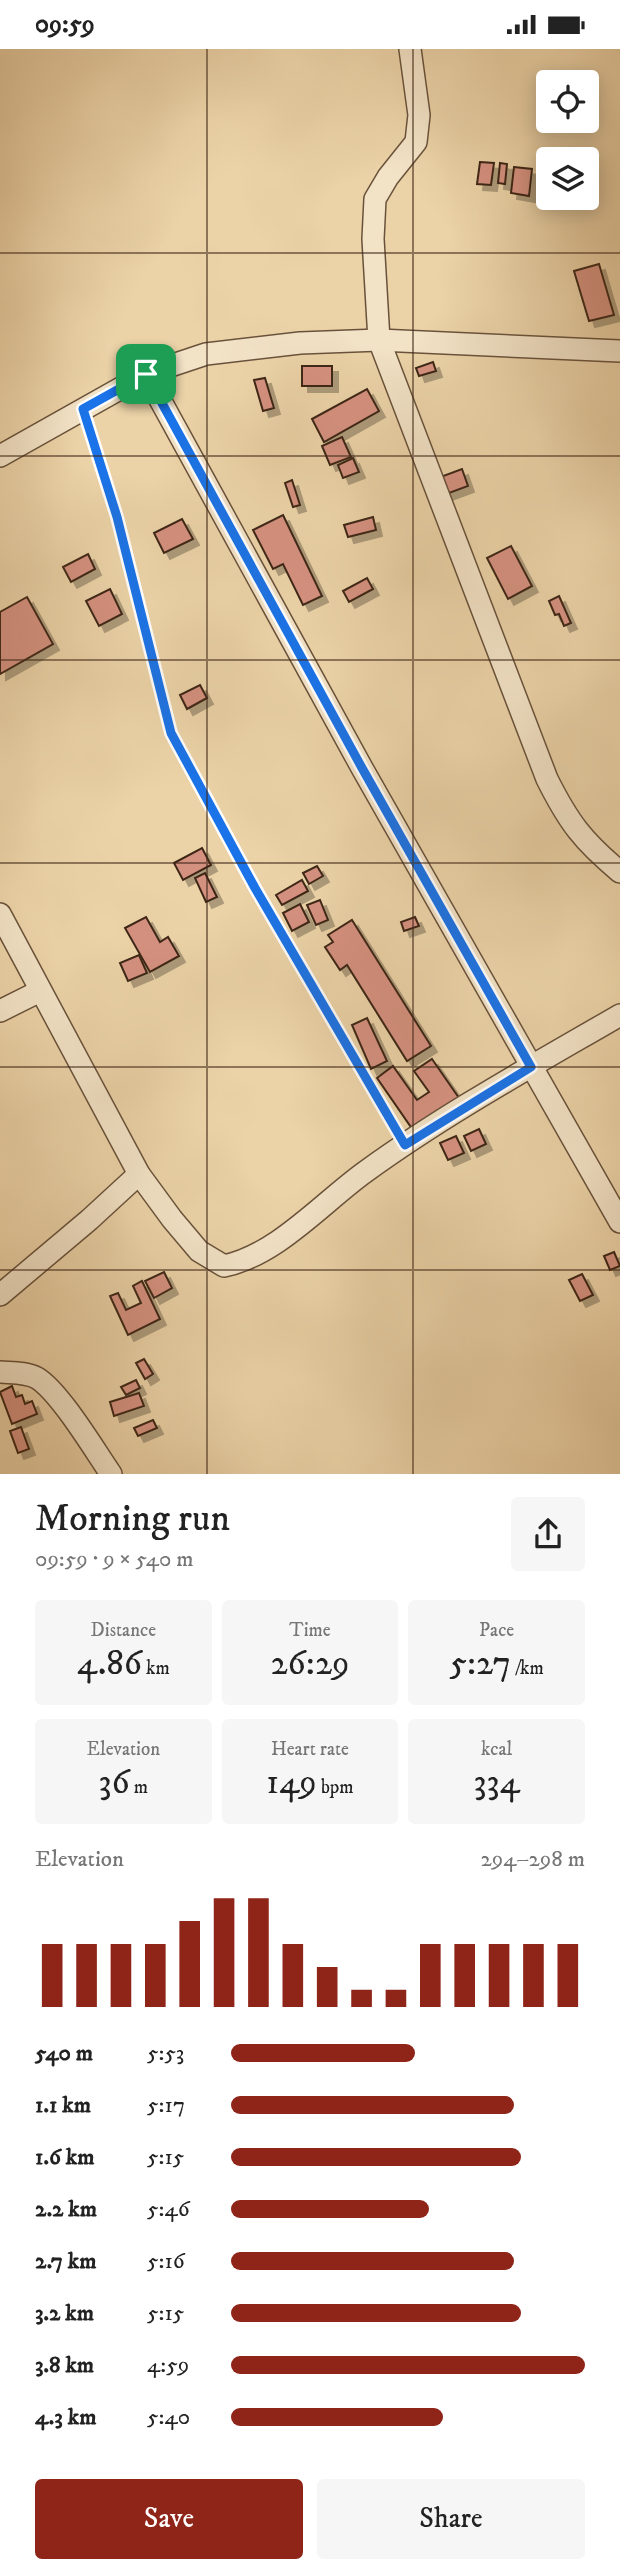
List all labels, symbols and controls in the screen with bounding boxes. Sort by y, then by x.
text: 09:59 [35,8,95,41]
map controls [536,70,599,210]
button: locate [536,70,599,133]
button: layers [536,147,599,210]
pin [116,344,176,404]
icon: arrive [127,355,165,393]
text: Morning run [35,1495,230,1543]
button: share [511,1497,585,1571]
text: 09:59 · 9 × 540 m [35,1545,193,1574]
text: Distance [91,1619,156,1642]
text: Time [289,1619,331,1642]
text: Pace [479,1619,514,1642]
text: 4.86 [77,1642,142,1686]
text: 26:29 [270,1642,350,1686]
text: 5:27 [450,1642,511,1686]
text: km [142,1657,170,1680]
text: /km [511,1657,544,1680]
text: Elevation [87,1738,160,1761]
text: Heart rate [271,1738,349,1761]
text: kcal [481,1738,512,1761]
text: 36 [99,1761,130,1805]
text: 149 [266,1761,317,1805]
text: 334 [474,1761,520,1805]
text: m [130,1776,148,1799]
text: bpm [317,1776,354,1799]
text: Elevation [35,1845,124,1874]
text: 294–298 m [480,1845,585,1874]
text: 540 m [35,2039,93,2068]
text: 5:53 [147,2039,184,2068]
text: 1.1 km [35,2091,91,2120]
text: 5:17 [147,2091,185,2120]
text: 1.6 km [35,2143,94,2172]
text: 5:15 [147,2143,184,2172]
text: 2.2 km [35,2195,97,2224]
text: 5:46 [147,2195,190,2224]
text: 2.7 km [35,2247,96,2276]
text: 5:16 [147,2247,185,2276]
text: 3.2 km [35,2299,94,2328]
text: 5:15 [147,2299,184,2328]
text: 3.8 km [35,2351,94,2380]
text: 4:59 [147,2351,189,2380]
text: 4.3 km [35,2403,96,2432]
text: 5:40 [147,2403,190,2432]
button: Save [35,2479,303,2559]
button: Share [317,2479,585,2559]

